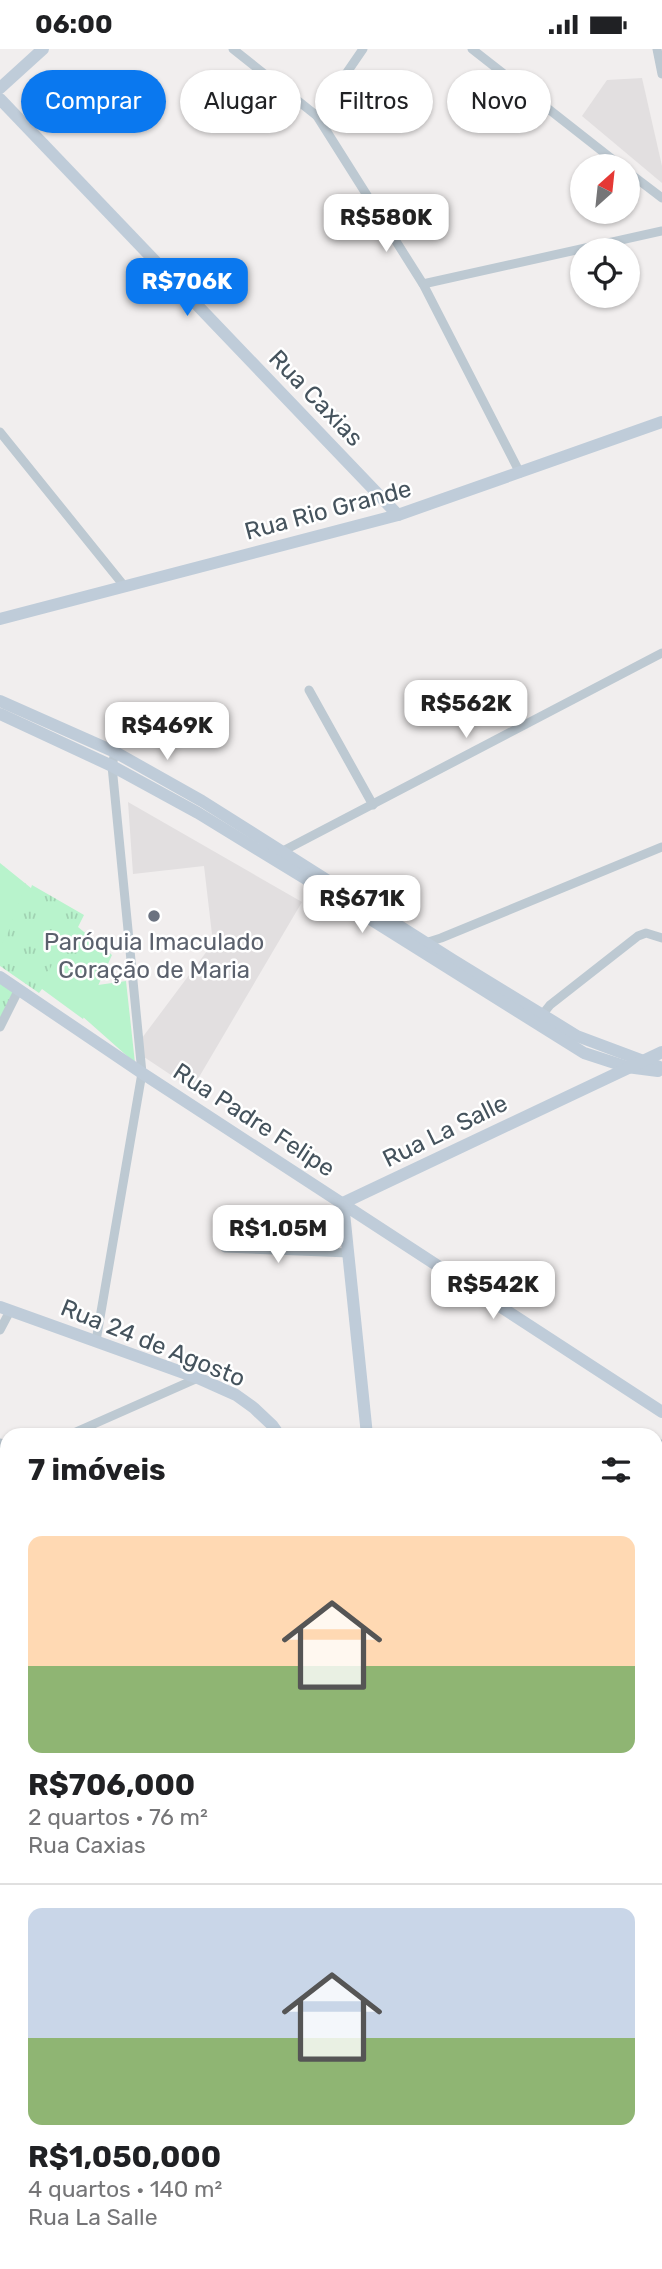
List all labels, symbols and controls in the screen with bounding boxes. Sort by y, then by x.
text: 06:00 [35,9,113,40]
chip: Comprar [21,70,166,133]
chip: Alugar [180,70,301,133]
chip: Filtros [315,70,433,133]
chip: Novo [447,70,551,133]
north arrow [570,154,640,224]
map controls [570,154,640,308]
pin: R$580K [329,195,443,254]
text: R$580K [340,203,432,231]
button: locate [570,238,640,308]
pin: R$706K [130,259,244,318]
text: R$706K [142,267,232,295]
street label: Rua Caxias [263,344,369,452]
street label: Rua Rio Grande [242,474,414,546]
pin: R$562K [409,681,523,740]
text: R$562K [420,689,512,717]
pin: R$469K [110,703,224,762]
text: R$469K [121,711,213,739]
pin: R$671K [305,875,419,935]
text: R$671K [319,884,405,912]
marker: Paróquia Imaculado Coração de Maria [146,908,162,924]
place label: Paróquia Imaculado Coração de Maria [44,928,264,984]
street label: Rua Padre Felipe [168,1057,340,1183]
street label: Rua La Salle [378,1089,512,1173]
pin: R$1.05M [213,1205,343,1265]
text: R$1.05M [229,1214,327,1242]
pin: R$542K [436,1261,550,1321]
text: R$542K [447,1270,539,1298]
street label: Rua 24 de Agosto [57,1293,249,1393]
icon: filters [597,1451,635,1489]
text: 7 imóveis [28,1452,166,1488]
icon: home [269,1582,395,1708]
text: R$706,000 [28,1767,195,1803]
text: 2 quartos · 76 m² [28,1803,208,1831]
text: Rua Caxias [28,1831,146,1859]
icon: home [269,1954,395,2080]
text: R$1,050,000 [28,2139,221,2175]
text: 4 quartos · 140 m² [28,2175,222,2203]
text: Rua La Salle [28,2203,158,2231]

